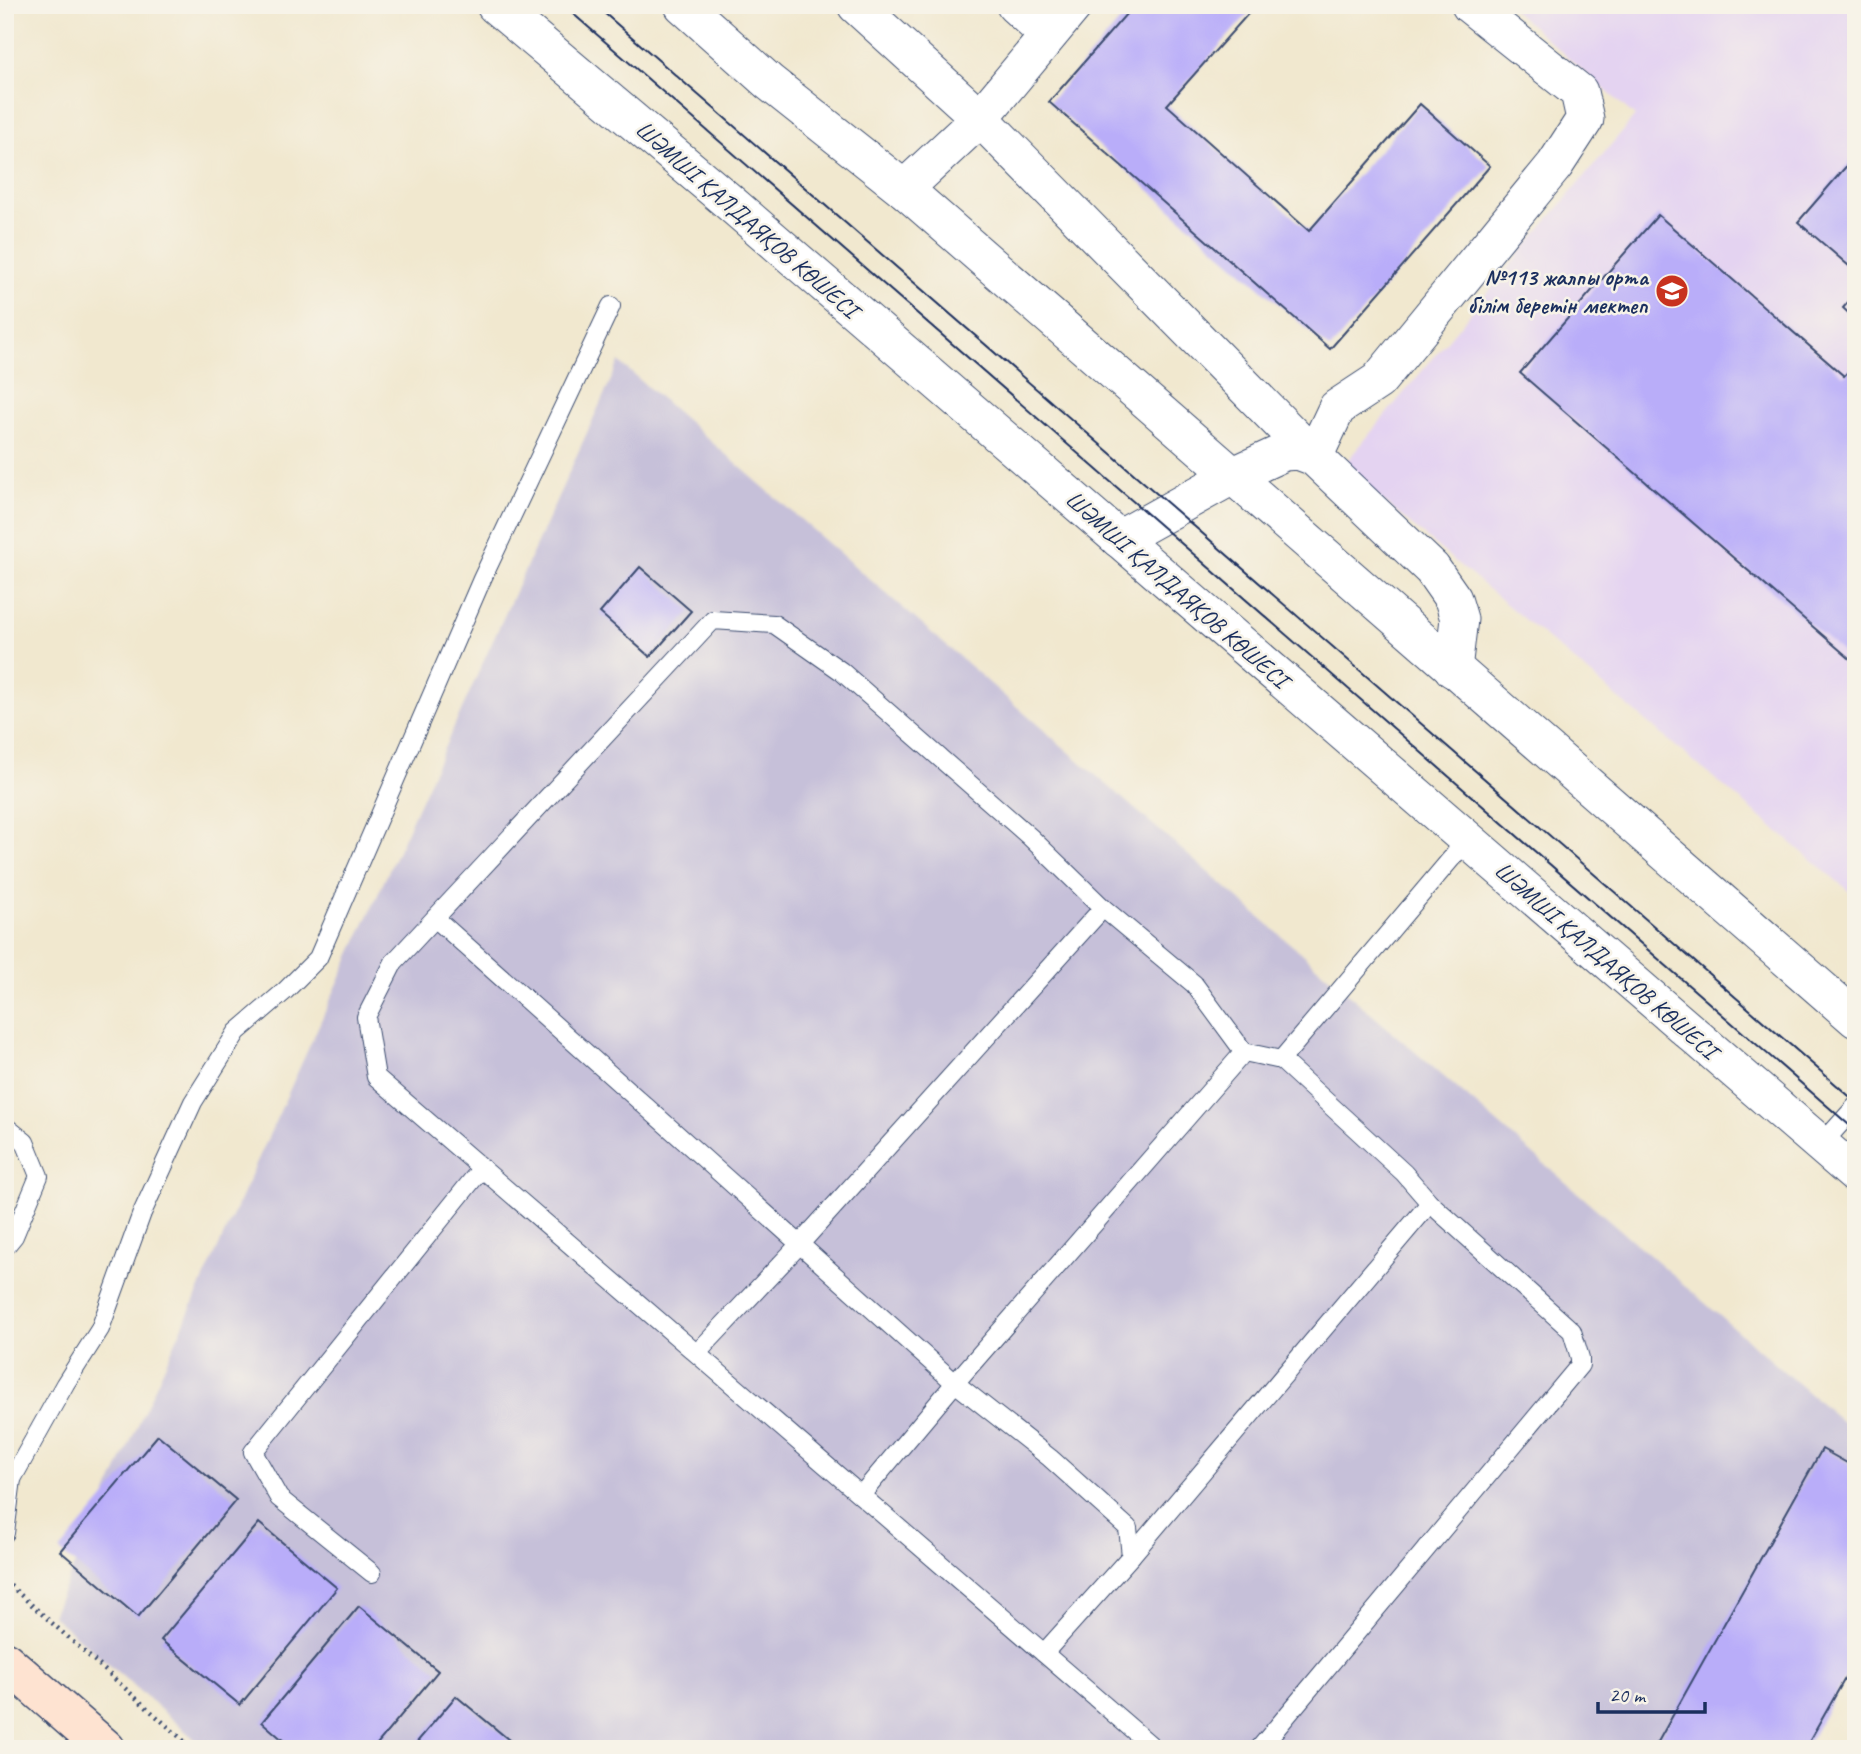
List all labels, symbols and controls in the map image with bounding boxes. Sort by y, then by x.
street label: ШӘМШІ ҚАЛДАЯҚОВ КӨШЕСІ [629,114,869,328]
place label: №113 жалпы орта білім беретін мектеп [1468,262,1649,320]
school or university icon: №113 жалпы орта білім беретін мектеп [1653,272,1691,310]
street label: ШӘМШІ ҚАЛДАЯҚОВ КӨШЕСІ [1059,484,1299,698]
street label: ШӘМШІ ҚАЛДАЯҚОВ КӨШЕСІ [1488,855,1728,1069]
scale bar [1598,1670,1705,1714]
text: 20 m [1609,1682,1647,1708]

